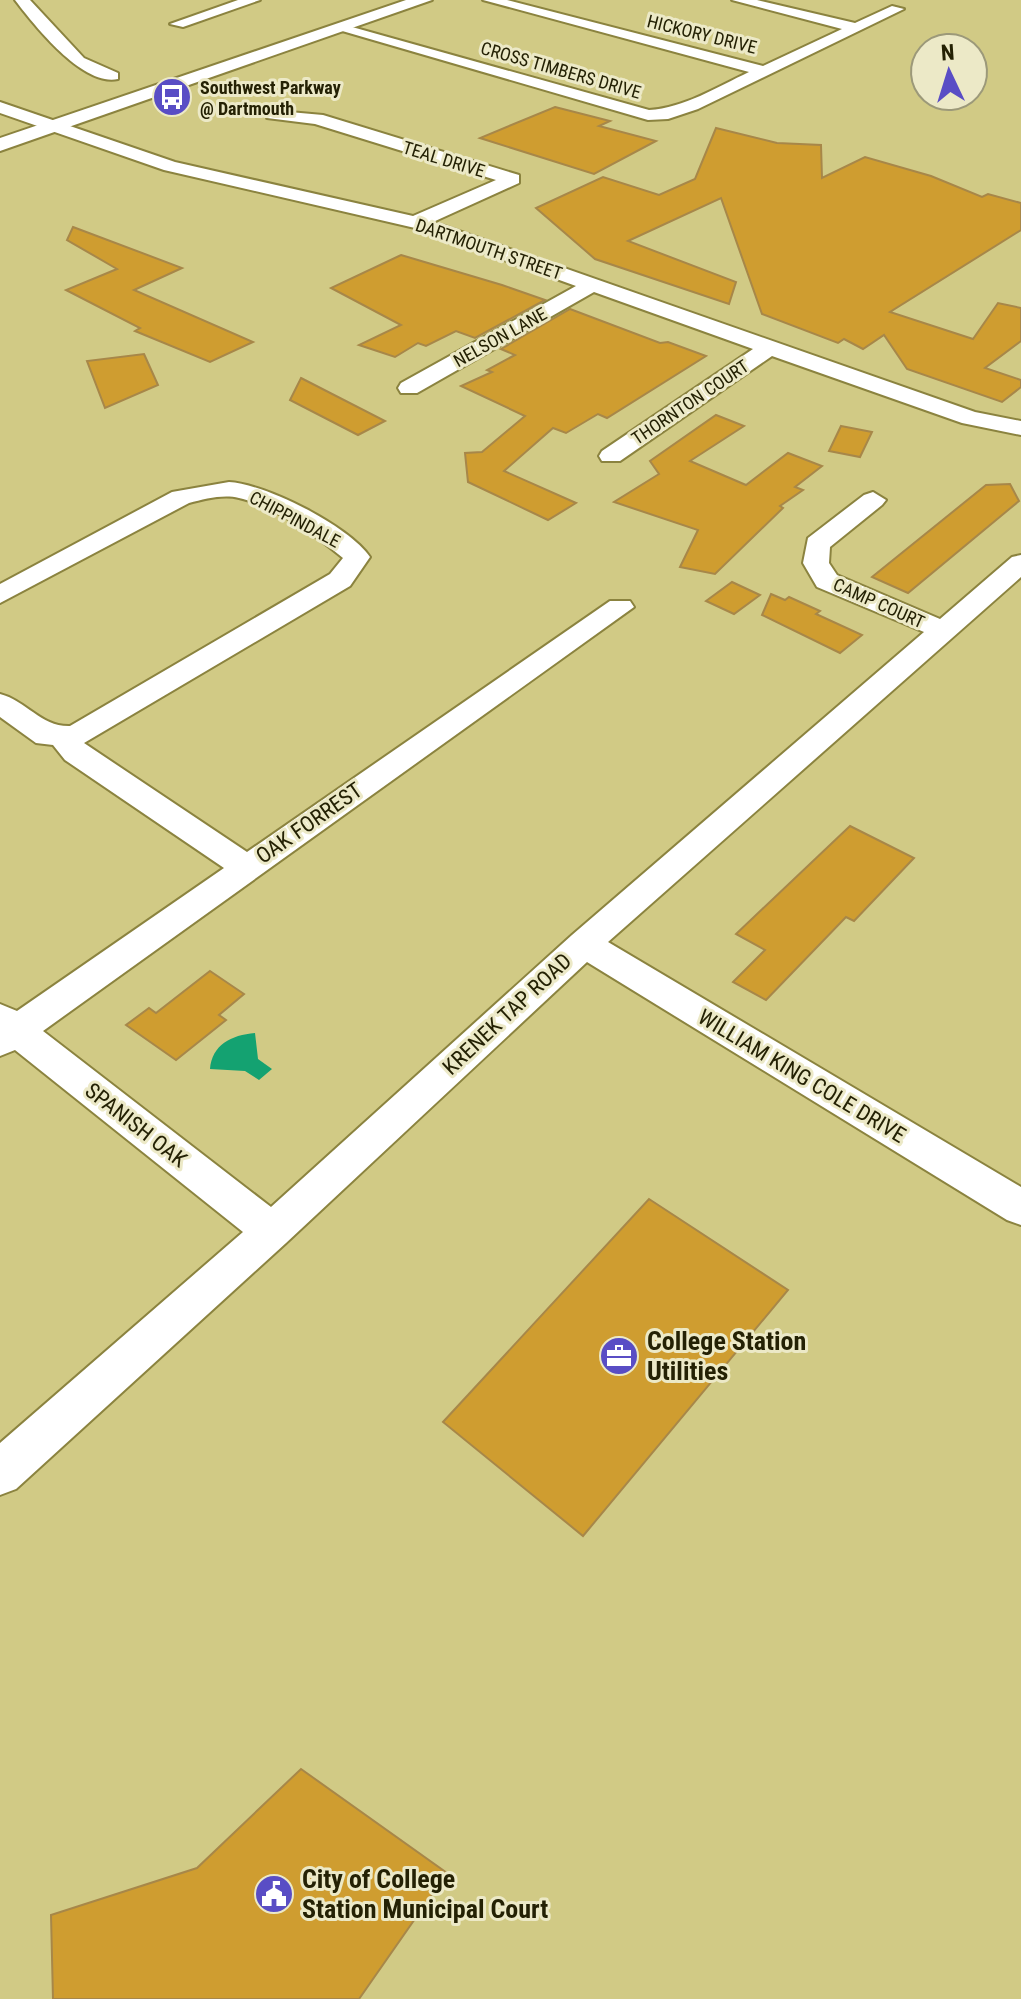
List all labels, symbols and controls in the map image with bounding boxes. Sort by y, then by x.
street label: HICKORY DRIVE [645,10,759,58]
north arrow [909,32,989,112]
street label: CROSS TIMBERS DRIVE [478,37,644,103]
text: N [940,40,955,65]
bus stop icon: Southwest Parkway @ Dartmouth [151,76,193,118]
place label: Southwest Parkway @ Dartmouth [200,77,341,119]
street label: TEAL DRIVE [400,137,488,181]
street label: DARTMOUTH STREET [413,214,565,284]
street label: NELSON LANE [450,303,550,371]
street label: THORNTON COURT [628,355,752,449]
street label: CHIPPINDALE [246,486,344,552]
street label: CAMP COURT [830,574,928,632]
street label: OAK FORREST [251,777,367,869]
street label: KRENEK TAP ROAD [438,948,576,1080]
street label: WILLIAM KING COLE DRIVE [694,1004,910,1148]
street label: SPANISH OAK [80,1078,192,1172]
place label: College Station Utilities [647,1326,806,1386]
office icon: College Station Utilities [598,1335,640,1377]
place label: City of College Station Municipal Court [302,1864,548,1924]
public building icon: City of College Station Municipal Court [253,1873,295,1915]

